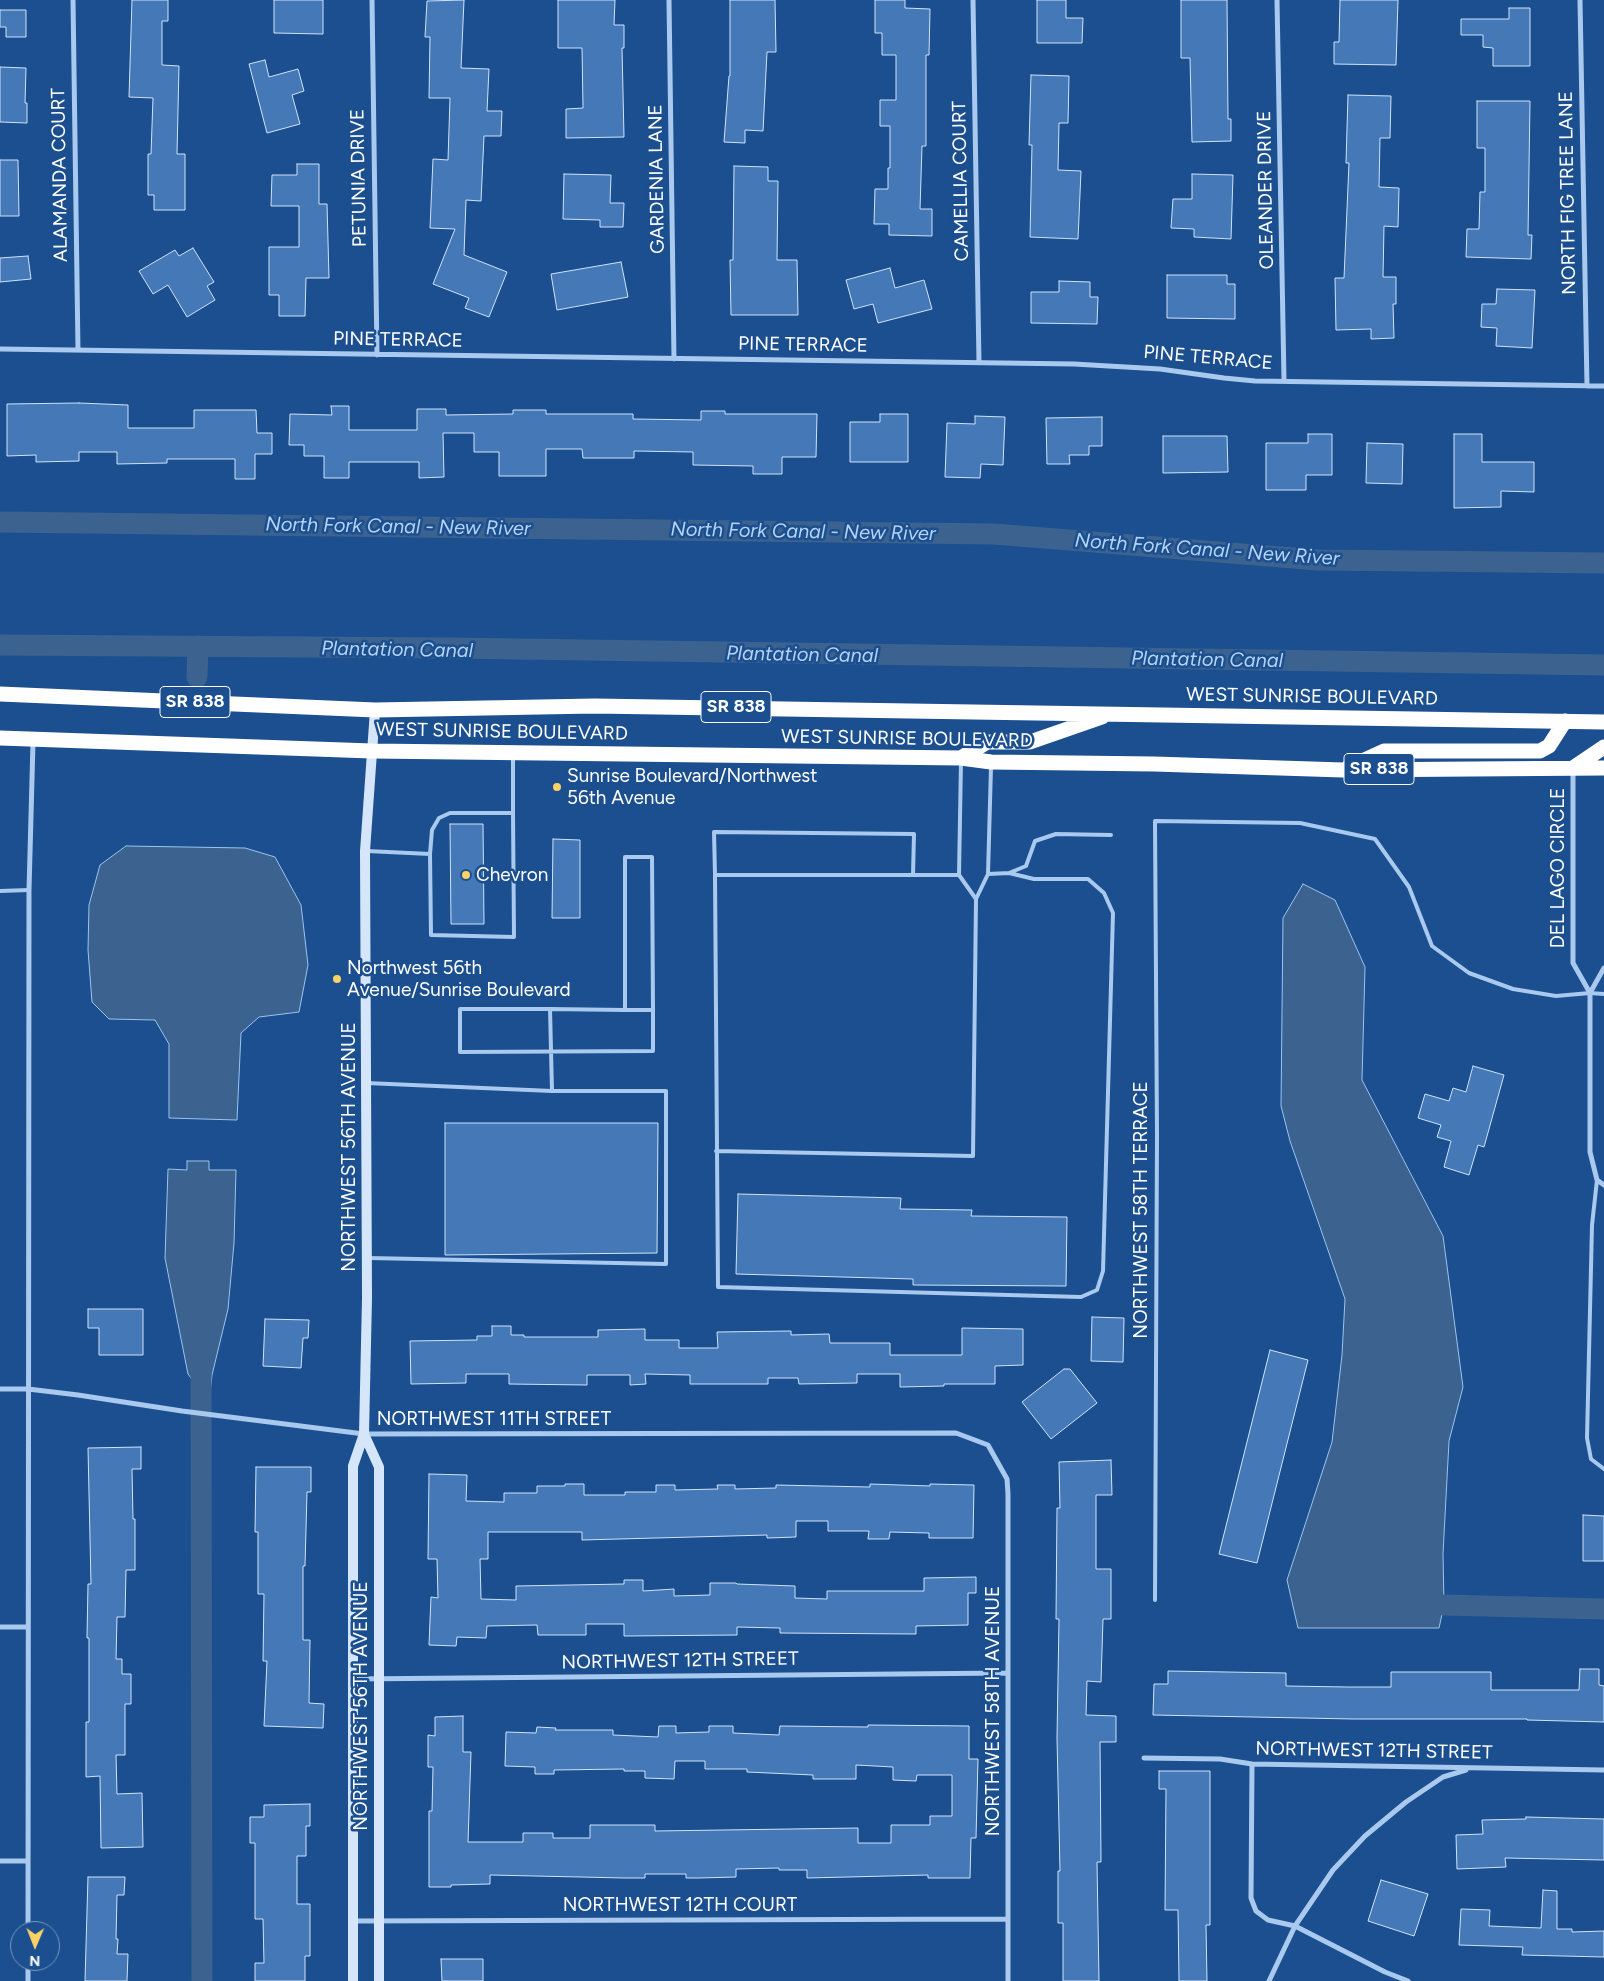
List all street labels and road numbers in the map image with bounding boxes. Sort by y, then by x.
street label: ALAMANDA COURT [47,88,73,262]
street label: NORTH FIG TREE LANE [1555,91,1581,295]
street label: CAMELLIA COURT [948,101,974,261]
street label: GARDENIA LANE [644,104,670,254]
street label: PETUNIA DRIVE [346,109,372,247]
street label: OLEANDER DRIVE [1253,110,1279,270]
street label: PINE TERRACE [333,327,463,353]
street label: PINE TERRACE [738,332,868,358]
street label: PINE TERRACE [1142,341,1274,375]
street label: WEST SUNRISE BOULEVARD [1186,683,1438,711]
road number: SR 838 [160,686,230,718]
road number: SR 838 [701,692,771,722]
street label: WEST SUNRISE BOULEVARD [376,718,628,746]
street label: WEST SUNRISE BOULEVARD [781,725,1033,753]
road number: SR 838 [1344,754,1414,784]
street label: DEL LAGO CIRCLE [1547,788,1569,948]
street label: NORTHWEST 56TH AVENUE [338,1022,360,1272]
street label: NORTHWEST 58TH TERRACE [1130,1081,1152,1339]
street label: NORTHWEST 11TH STREET [377,1408,611,1430]
street label: NORTHWEST 56TH AVENUE [350,1581,372,1831]
street label: NORTHWEST 58TH AVENUE [982,1586,1004,1836]
street label: NORTHWEST 12TH STREET [561,1648,799,1674]
street label: NORTHWEST 12TH STREET [1255,1738,1493,1764]
street label: NORTHWEST 12TH COURT [563,1894,797,1916]

